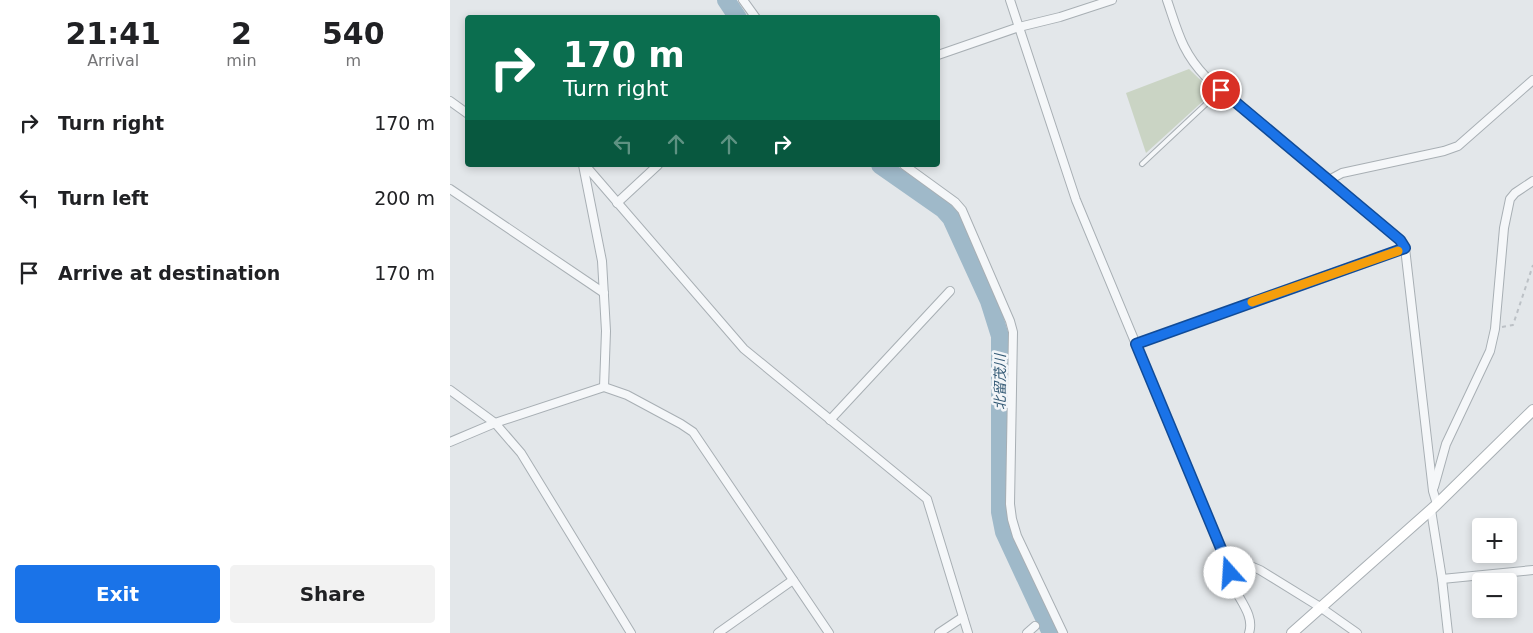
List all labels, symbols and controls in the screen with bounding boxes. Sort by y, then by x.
text: 21:41 [65,16,161,51]
text: 2 [231,16,252,51]
text: 540 [322,16,385,51]
icon: right [480,35,545,100]
text: 170 m [563,35,685,75]
text: Arrival [87,51,139,70]
text: min [226,51,257,70]
text: m [345,51,361,70]
pin [1200,69,1242,111]
text: Turn right [563,76,668,101]
icon: arrive [1207,76,1235,104]
icon: right [15,109,43,137]
text: Turn right [58,112,164,134]
text: 170 m [374,112,435,134]
icon: left [609,130,637,158]
icon: ahead [662,130,690,158]
icon: ahead [715,130,743,158]
icon: right [768,130,796,158]
icon: left [15,184,43,212]
text: Turn left [58,187,149,209]
text: 200 m [374,187,435,209]
icon: arrive [15,259,43,287]
text: Arrive at destination [58,262,280,284]
text: 170 m [374,262,435,284]
water label: 北留茂川 [992,352,1008,410]
map controls [1472,518,1517,618]
button: + [1472,518,1517,563]
position arrow [1203,546,1255,598]
button: Exit [15,565,220,623]
button: Share [230,565,435,623]
button: − [1472,573,1517,618]

